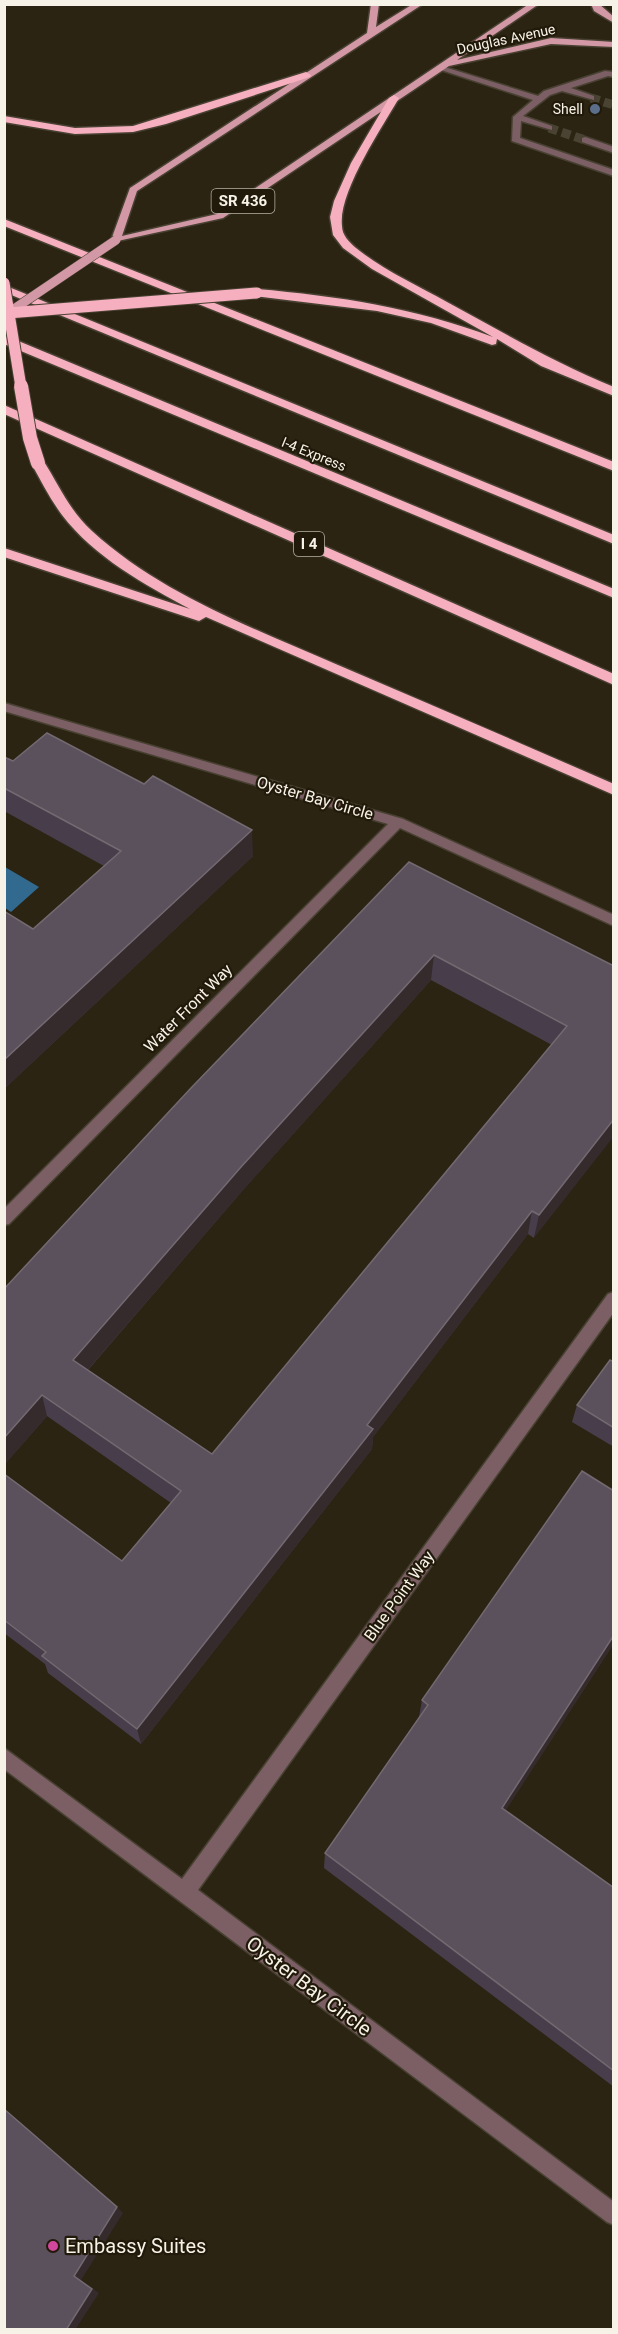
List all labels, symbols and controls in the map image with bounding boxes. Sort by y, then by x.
street label: Douglas Avenue [455,21,557,57]
place label: Shell [553,101,583,117]
marker: Shell [588,102,602,116]
road number: SR 436 [212,189,274,213]
street label: I-4 Express [279,434,349,474]
road number: I 4 [294,532,324,556]
street label: Oyster Bay Circle [255,772,375,824]
street label: Water Front Way [140,960,236,1056]
street label: Blue Point Way [360,1547,438,1645]
street label: Oyster Bay Circle [242,1931,376,2041]
place label: Embassy Suites [65,2234,206,2258]
marker: Embassy Suites [46,2239,60,2253]

